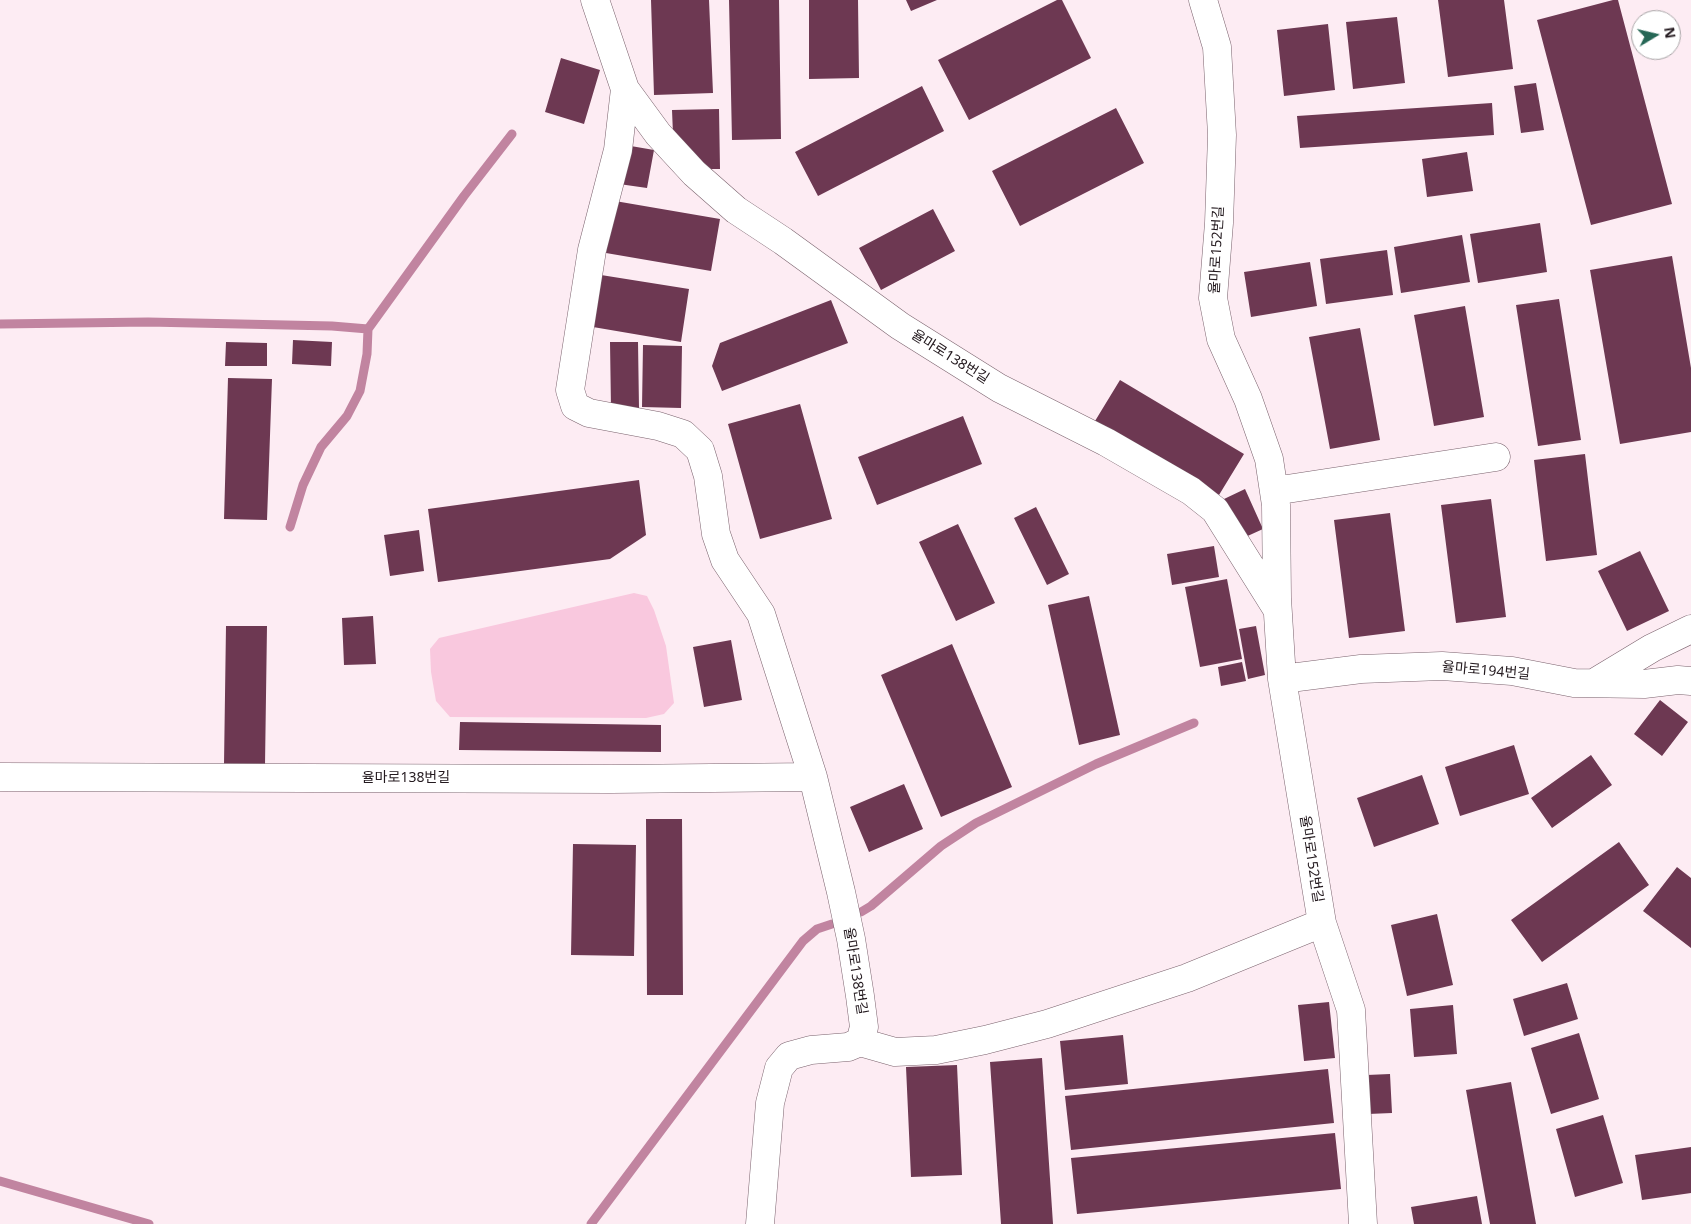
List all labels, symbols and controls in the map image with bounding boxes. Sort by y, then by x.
north arrow [1631,10,1681,60]
text: N [1660,26,1681,40]
street label: 율마로152번길 [1206,205,1228,295]
street label: 율마로138번길 [908,326,992,388]
street label: 율마로194번길 [1441,659,1531,683]
street label: 율마로138번길 [362,770,450,786]
street label: 율마로152번길 [1296,814,1326,904]
street label: 율마로138번길 [840,926,870,1016]

